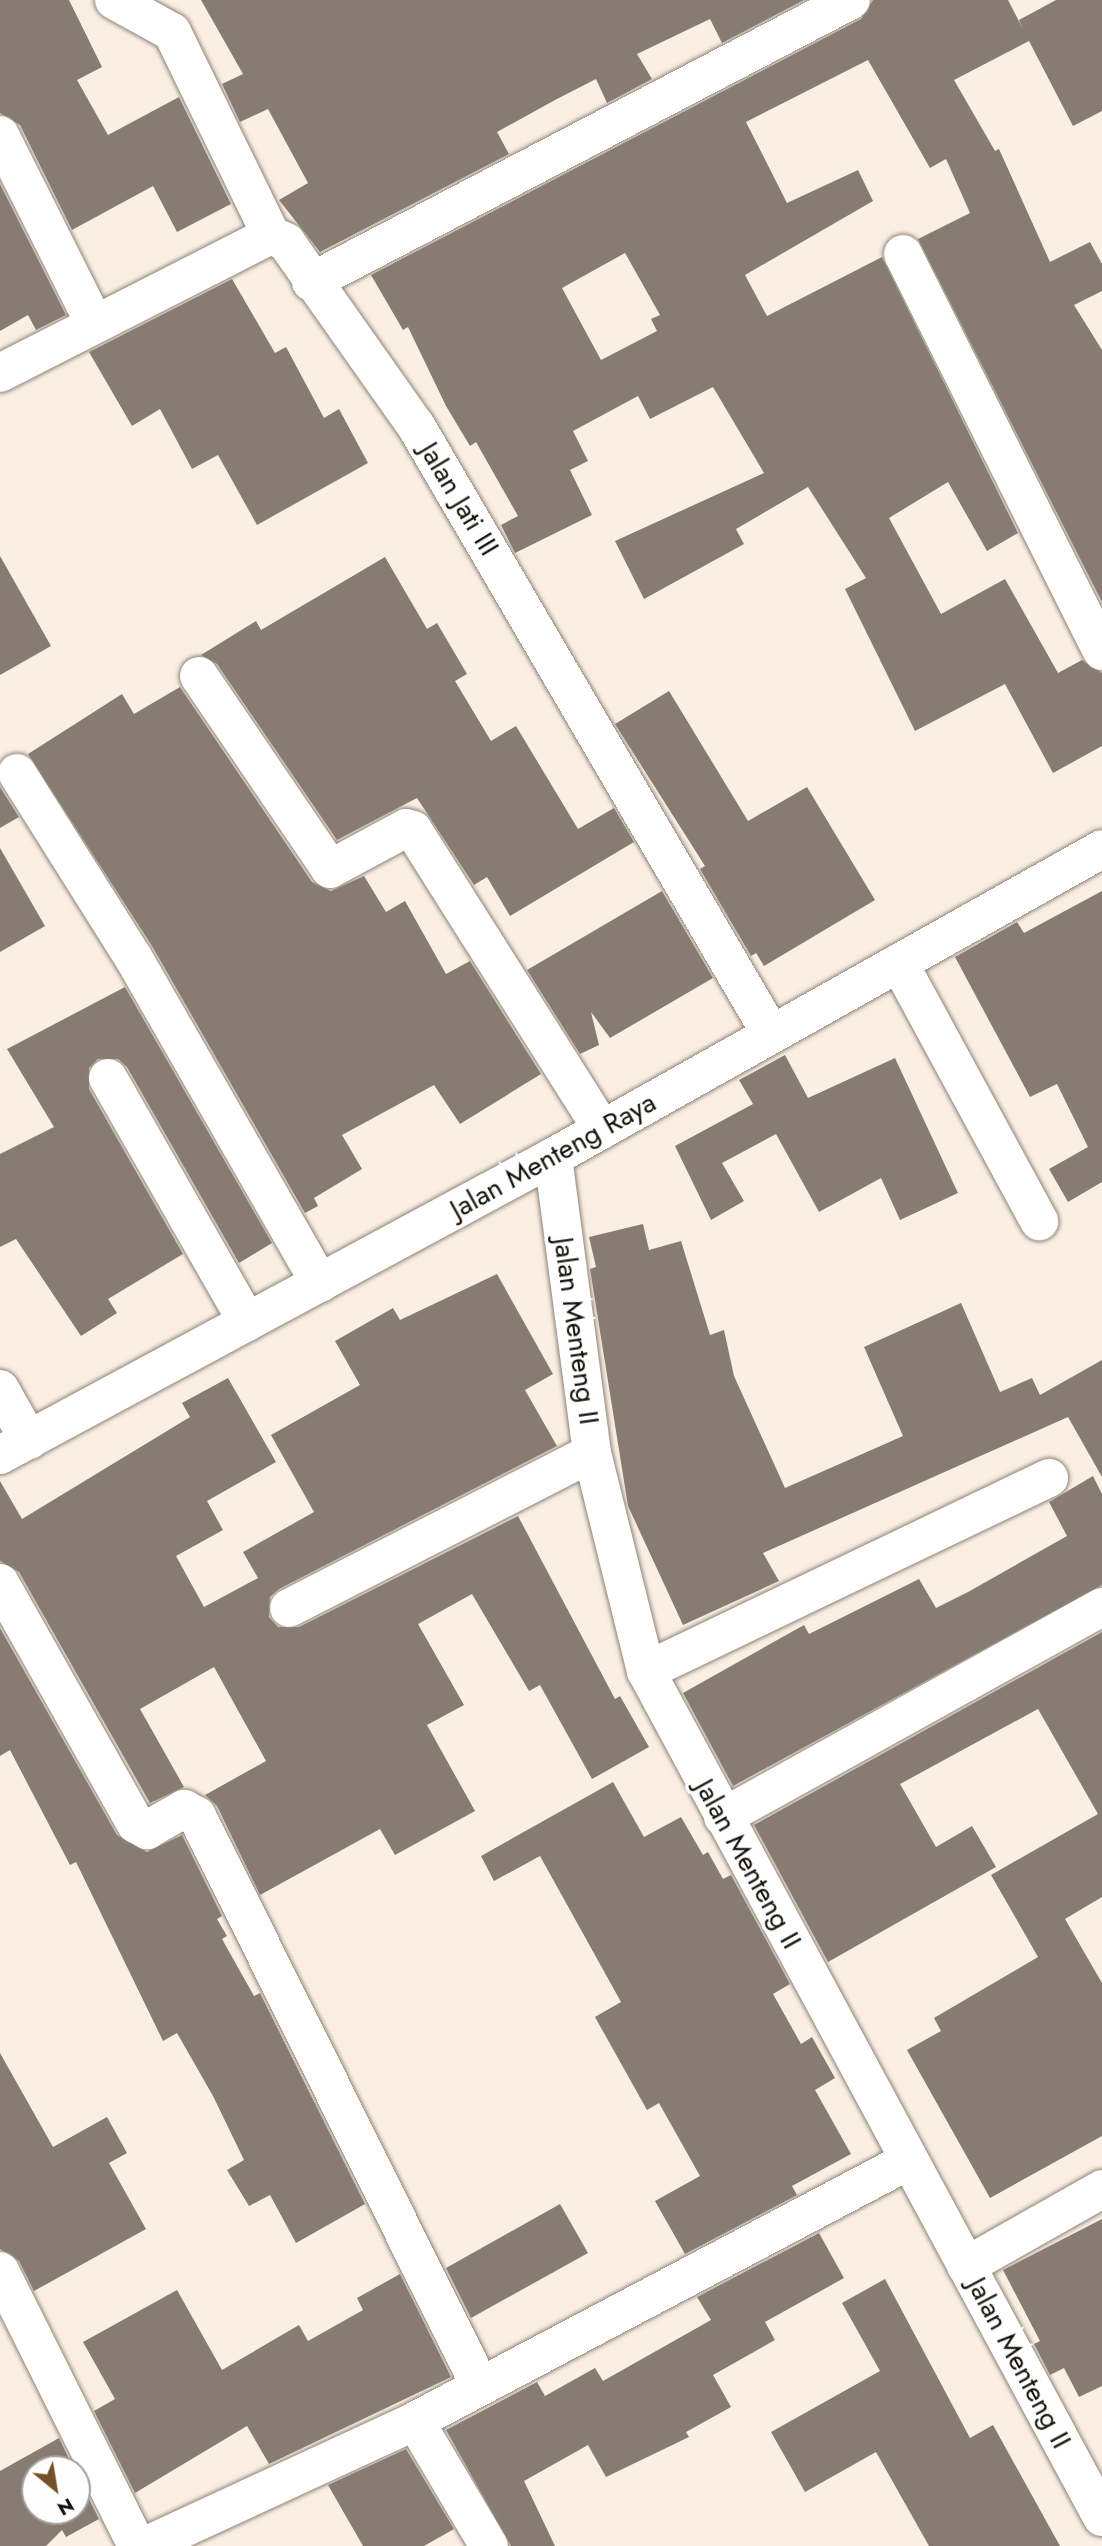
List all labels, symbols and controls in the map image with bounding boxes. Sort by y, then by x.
street label: Jalan Jati III [412,436,506,562]
street label: Jalan Menteng Raya [444,1086,662,1226]
street label: Jalan Menteng II [546,1235,606,1427]
street label: Jalan Menteng II [688,1773,808,1955]
street label: Jalan Menteng II [960,2272,1078,2454]
north arrow [21,2455,91,2525]
text: N [52,2491,79,2522]

